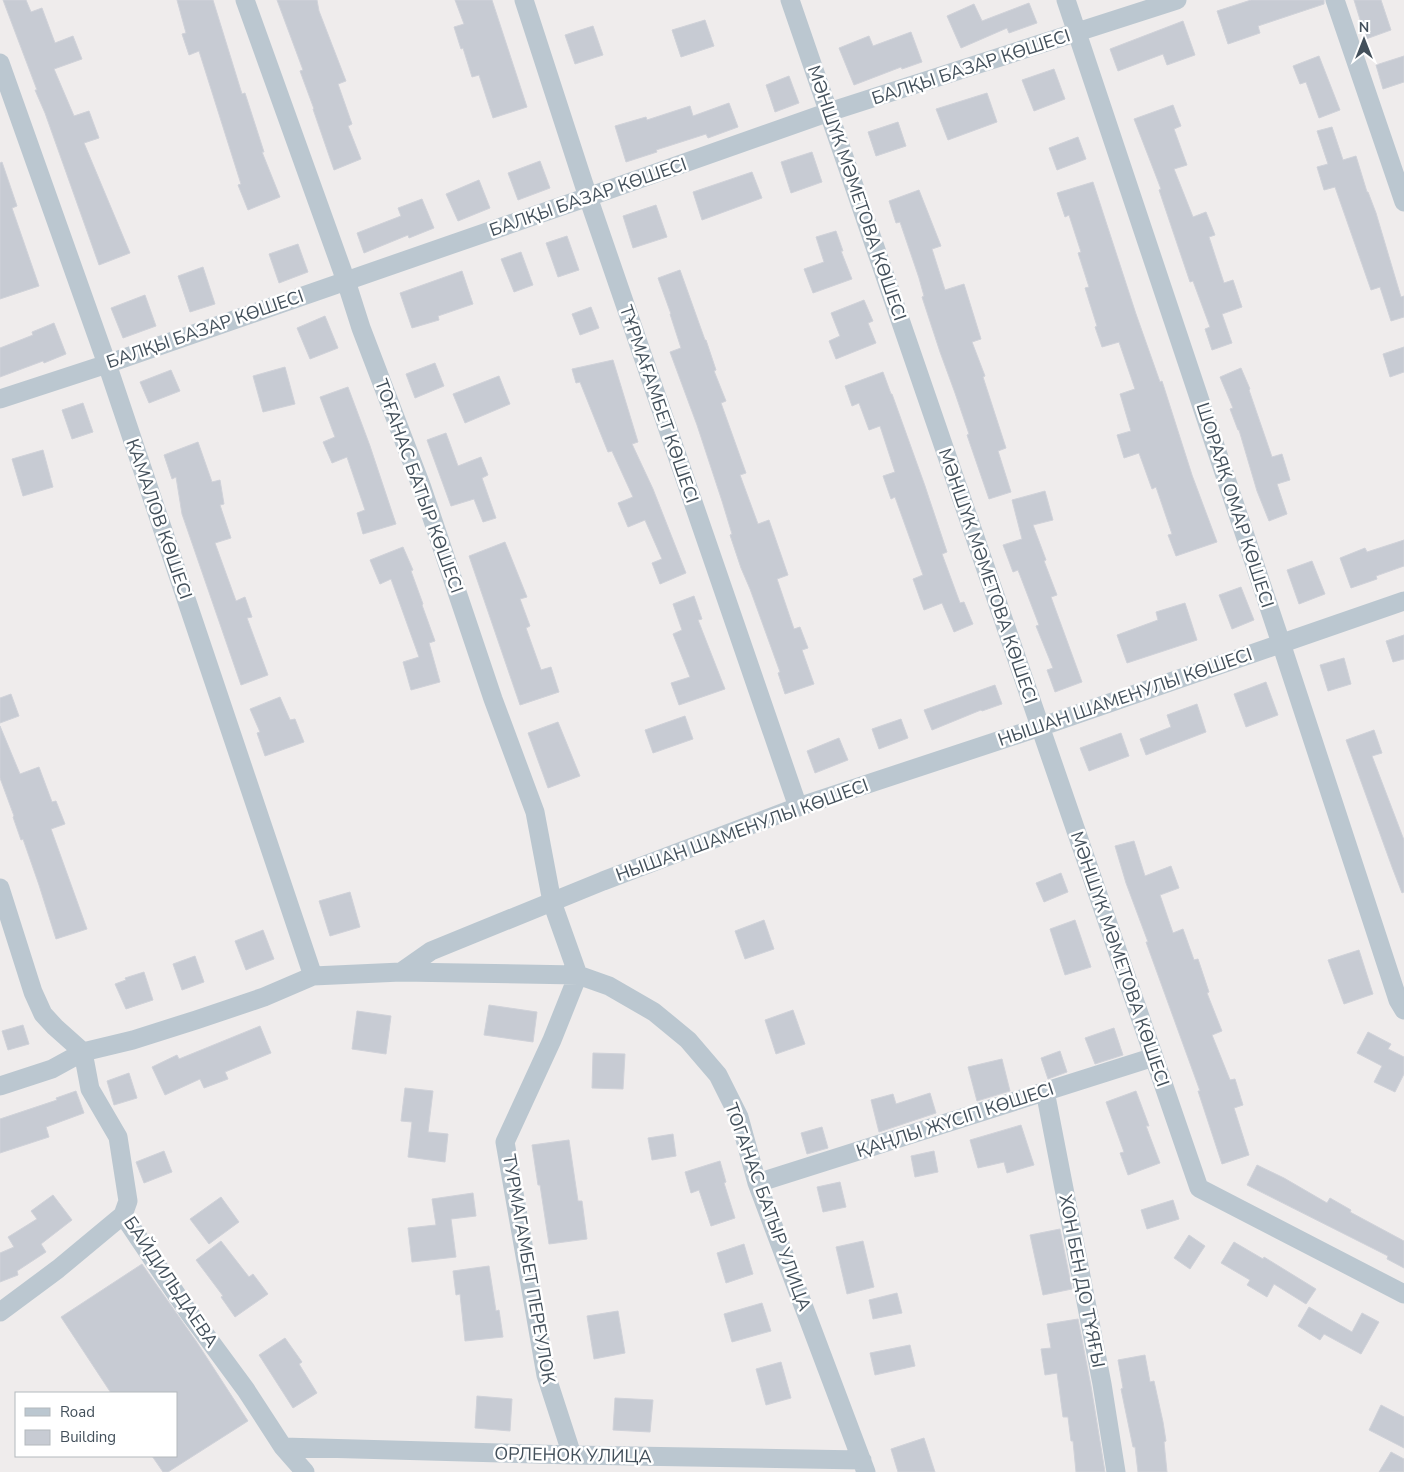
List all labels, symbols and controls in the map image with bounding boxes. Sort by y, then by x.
north arrow [1339,15,1389,65]
text: N [1359,18,1369,37]
street label: БАЛҚЫ БАЗАР КӨШЕСІ [869,24,1073,110]
street label: МӘНШҮК МӘМЕТОВА КӨШЕСІ [802,62,912,324]
street label: БАЛҚЫ БАЗАР КӨШЕСІ [486,152,690,242]
street label: БАЛҚЫ БАЗАР КӨШЕСІ [103,284,307,374]
street label: ТҰРМАҒАМБЕТ КӨШЕСІ [614,302,704,506]
street label: ТОҒАНАС БАТЫР КӨШЕСІ [369,376,469,596]
street label: ШОРАЯҚ ОМАР КӨШЕСІ [1190,399,1280,611]
street label: КАМАЛОВ КӨШЕСІ [120,436,198,602]
street label: МӘНШҮК МӘМЕТОВА КӨШЕСІ [933,445,1043,707]
street label: НЫШАН ШАМЕНУЛЫ КӨШЕСІ [995,642,1255,752]
street label: НЫШАН ШАМЕНУЛЫ КӨШЕСІ [612,773,872,887]
street label: МӘНШҮК МӘМЕТОВА КӨШЕСІ [1065,828,1175,1090]
street label: ҚАҢЛЫ ЖҮСІП КӨШЕСІ [853,1077,1057,1163]
street label: ТОГАНАС БАТЫР УЛИЦА [719,1100,817,1314]
street label: ТУРМАГАМБЕТ ПЕРЕУЛОК [497,1152,561,1386]
street label: ХОН БЕН ДО ТҰЯҒЫ [1053,1192,1111,1370]
street label: БАЙДИЛЬДАЕВА [118,1212,224,1352]
legend [15,1392,178,1457]
text: Road [60,1402,95,1422]
text: Building [60,1427,116,1447]
street label: ОРЛЕНОК УЛИЦА [494,1442,652,1468]

